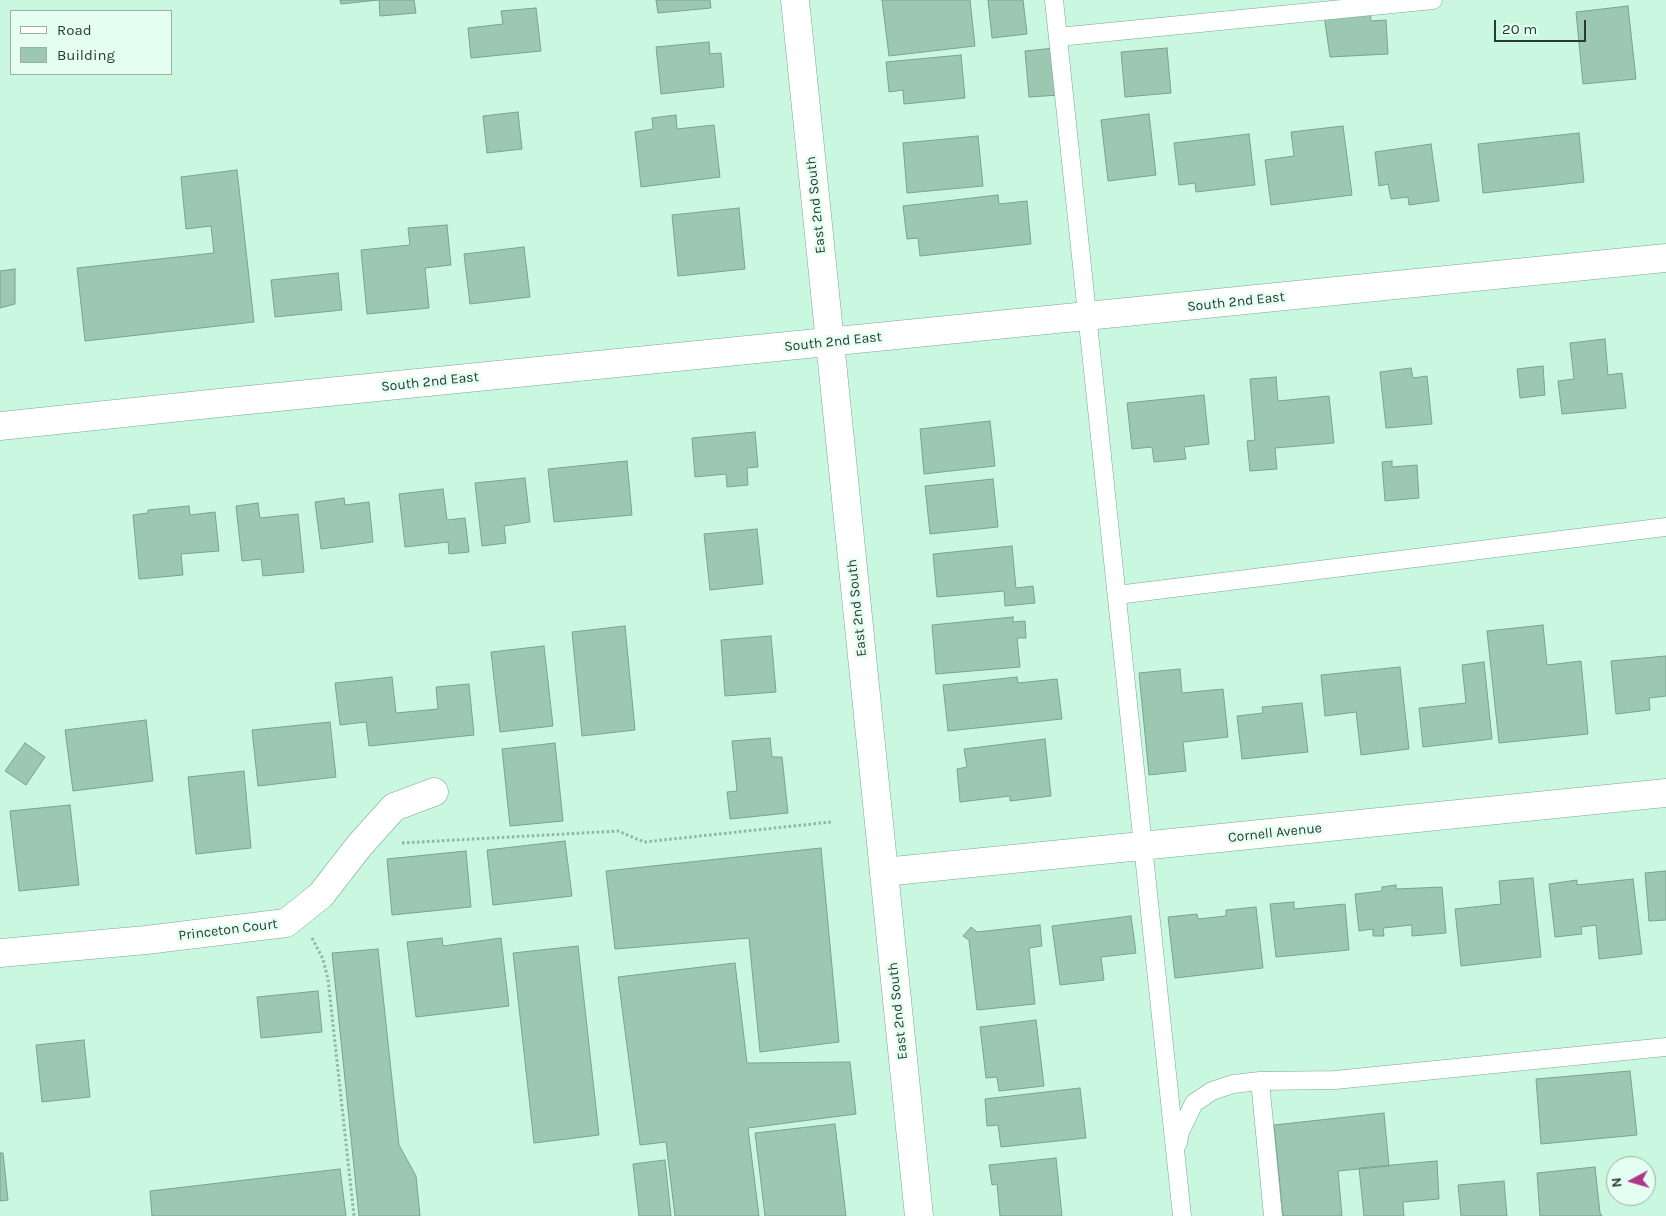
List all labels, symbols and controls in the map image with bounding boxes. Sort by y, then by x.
legend [10,10,172,75]
scale bar [1496,10,1588,42]
text: 20 m [1502,20,1537,38]
text: Road [57,21,92,39]
text: Building [57,46,115,64]
street label: East 2nd South [803,155,829,255]
street label: South 2nd East [1186,289,1286,315]
street label: South 2nd East [783,329,883,355]
street label: South 2nd East [380,369,480,395]
street label: East 2nd South [844,558,870,658]
street label: Cornell Avenue [1227,820,1323,846]
street label: Princeton Court [178,916,278,944]
street label: East 2nd South [885,961,911,1061]
north arrow [1606,1156,1656,1206]
text: N [1608,1177,1626,1188]

